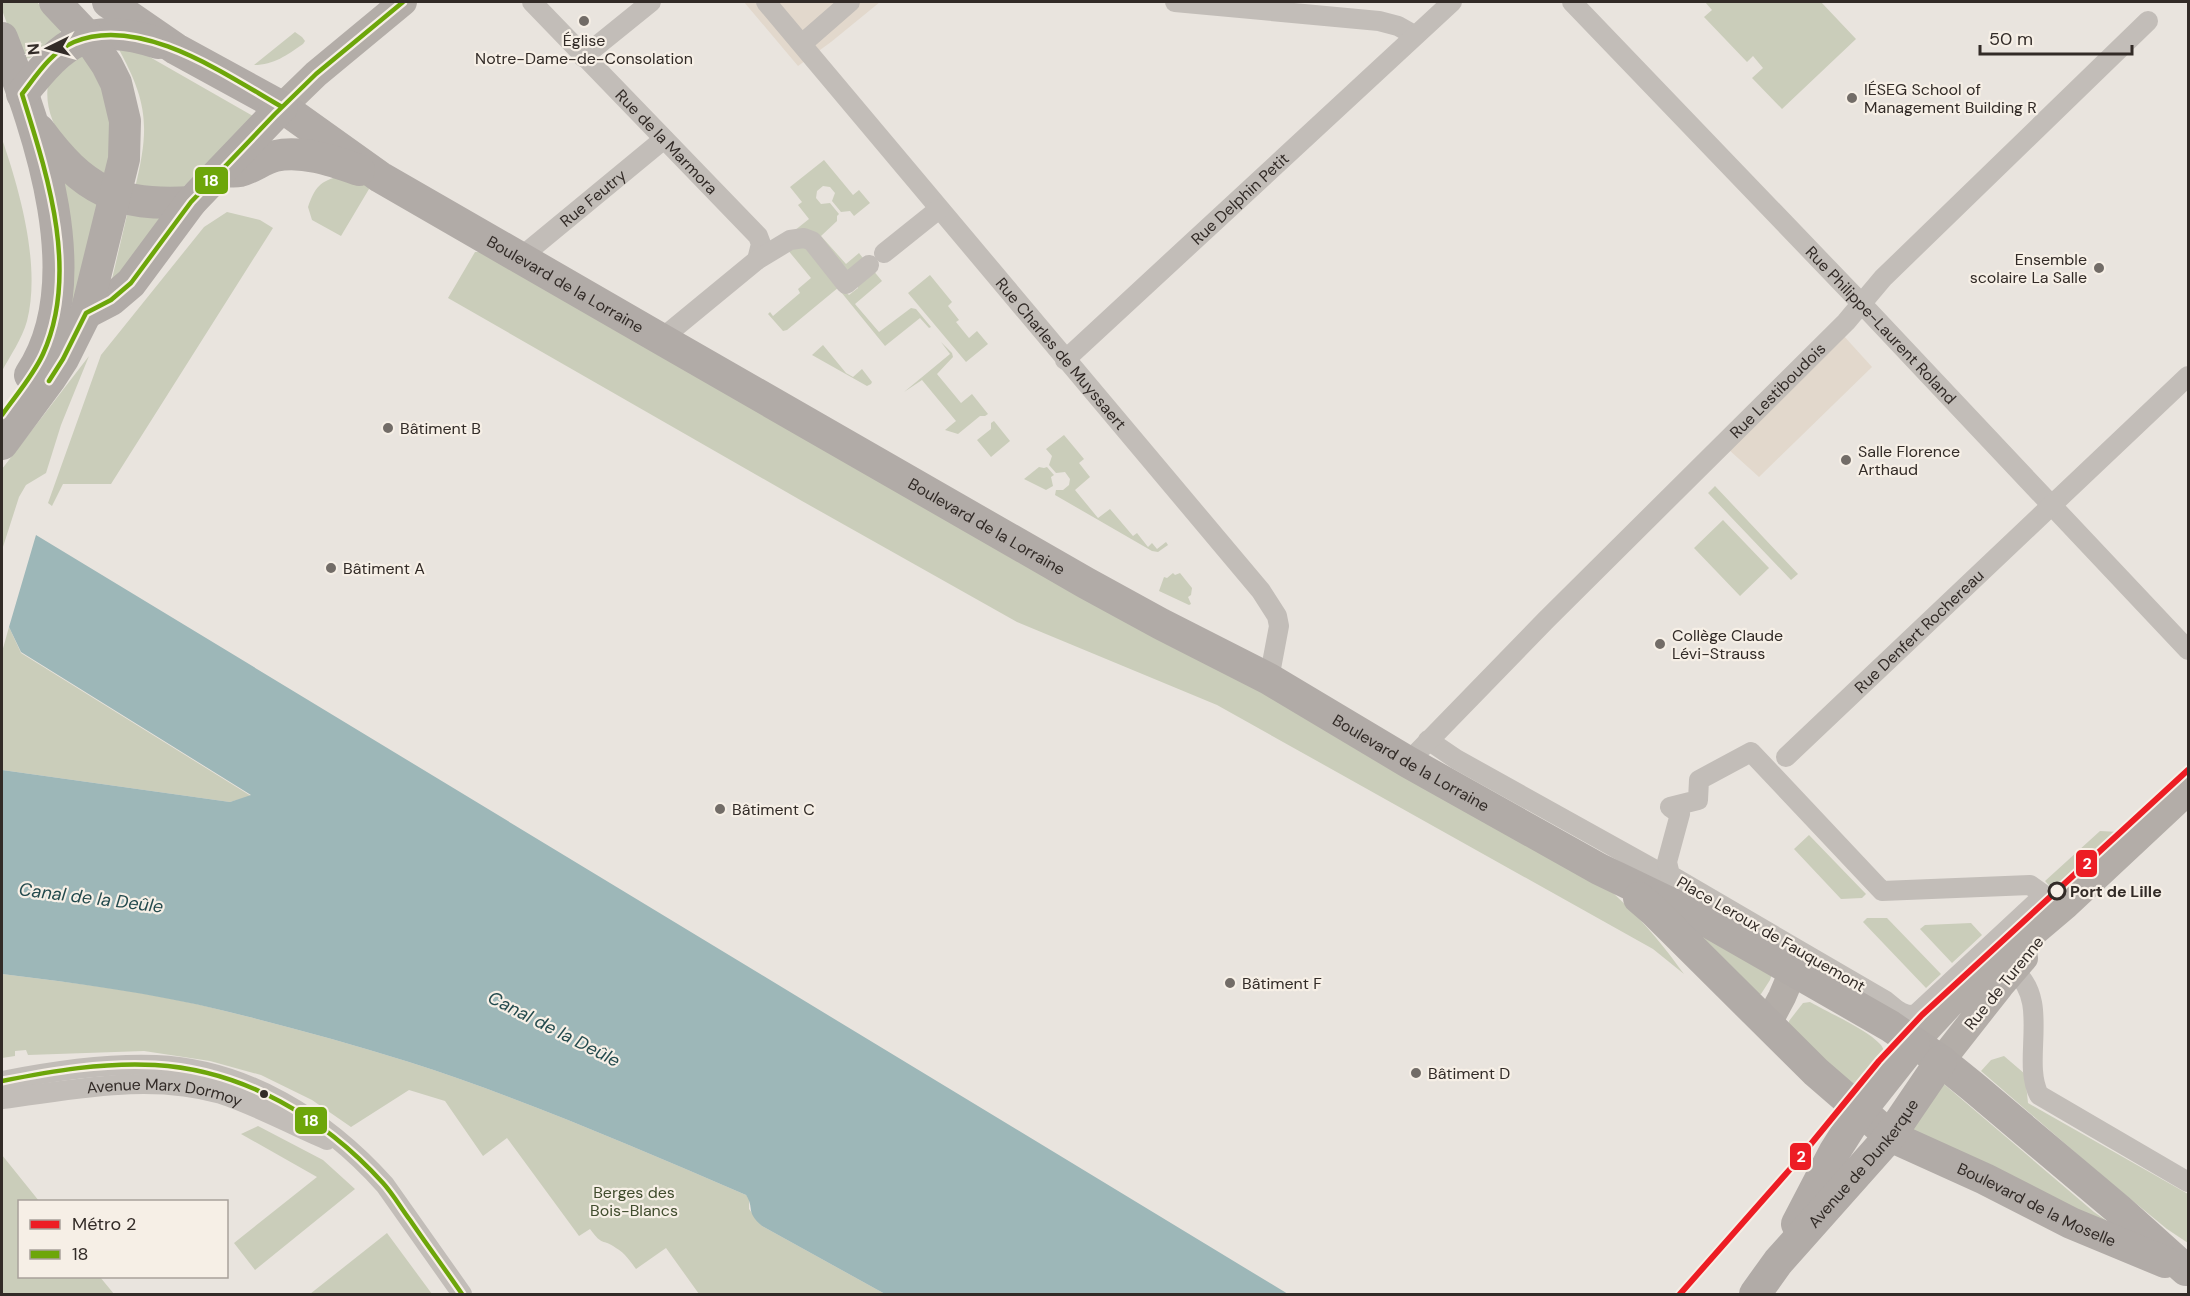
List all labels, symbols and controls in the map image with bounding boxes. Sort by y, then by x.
marker: Église Notre-Dame-de-Consolation [577,14,591,28]
north arrow [18,18,78,78]
scale bar [1980,18,2132,56]
text: 50 m [1989,27,2033,51]
place label: Église Notre-Dame-de-Consolation [475,30,693,69]
text: N [23,43,45,56]
place label: IÉSEG School of Management Building R [1864,79,2037,118]
street label: Rue de la Marmora [611,84,722,199]
marker: IÉSEG School of Management Building R [1845,91,1859,105]
street label: Rue Delphin Petit [1186,148,1293,249]
street label: Rue Feutry [555,164,630,231]
line badge: 18 [194,166,229,195]
text: 18 [203,170,219,191]
street label: Boulevard de la Lorraine [483,230,648,337]
street label: Rue Philippe-Laurent Roland [1801,241,1961,408]
place label: Ensemble scolaire La Salle [1970,249,2087,288]
marker: Ensemble scolaire La Salle [2092,261,2106,275]
street label: Rue Charles de Muyssaert [991,273,1131,434]
street label: Rue Lestiboudois [1725,338,1830,443]
place label: Bâtiment B [400,418,481,439]
marker: Bâtiment B [381,421,395,435]
place label: Salle Florence Arthaud [1858,441,1960,480]
marker: Salle Florence Arthaud [1839,453,1853,467]
street label: Boulevard de la Lorraine [905,473,1069,579]
place label: Bâtiment A [343,558,425,579]
marker: Bâtiment A [324,561,338,575]
street label: Rue Denfert Rochereau [1850,565,1988,697]
place label: Collège Claude Lévi-Strauss [1672,625,1783,664]
marker: Collège Claude Lévi-Strauss [1653,637,1667,651]
street label: Boulevard de la Lorraine [1329,709,1493,816]
place label: Bâtiment C [732,799,815,820]
marker: Bâtiment C [713,802,727,816]
line badge: 2 [2075,849,2098,878]
text: 2 [2082,853,2092,874]
street label: Place Leroux de Fauquemont [1673,871,1869,997]
water label: Canal de la Deûle [17,877,165,919]
place label: Port de Lille [2070,881,2162,902]
marker: Port de Lille [2048,882,2066,900]
street label: Rue de Turenne [1960,932,2048,1034]
place label: Bâtiment F [1242,973,1322,994]
marker: Bâtiment F [1223,976,1237,990]
water label: Canal de la Deûle [484,985,624,1073]
place label: Bâtiment D [1428,1063,1510,1084]
marker: Bâtiment D [1409,1066,1423,1080]
street label: Avenue Marx Dormoy [85,1073,246,1111]
unlabelled marker [258,1088,270,1100]
street label: Avenue de Dunkerque [1803,1095,1923,1232]
line badge: 18 [294,1106,328,1135]
text: 18 [303,1110,319,1131]
line badge: 2 [1789,1142,1812,1171]
text: 2 [1796,1146,1806,1167]
street label: Boulevard de la Moselle [1954,1157,2119,1251]
park label: Berges des Bois-Blancs [590,1182,678,1221]
legend [18,1200,228,1278]
text: Métro 2 [72,1212,136,1236]
text: 18 [72,1242,89,1266]

